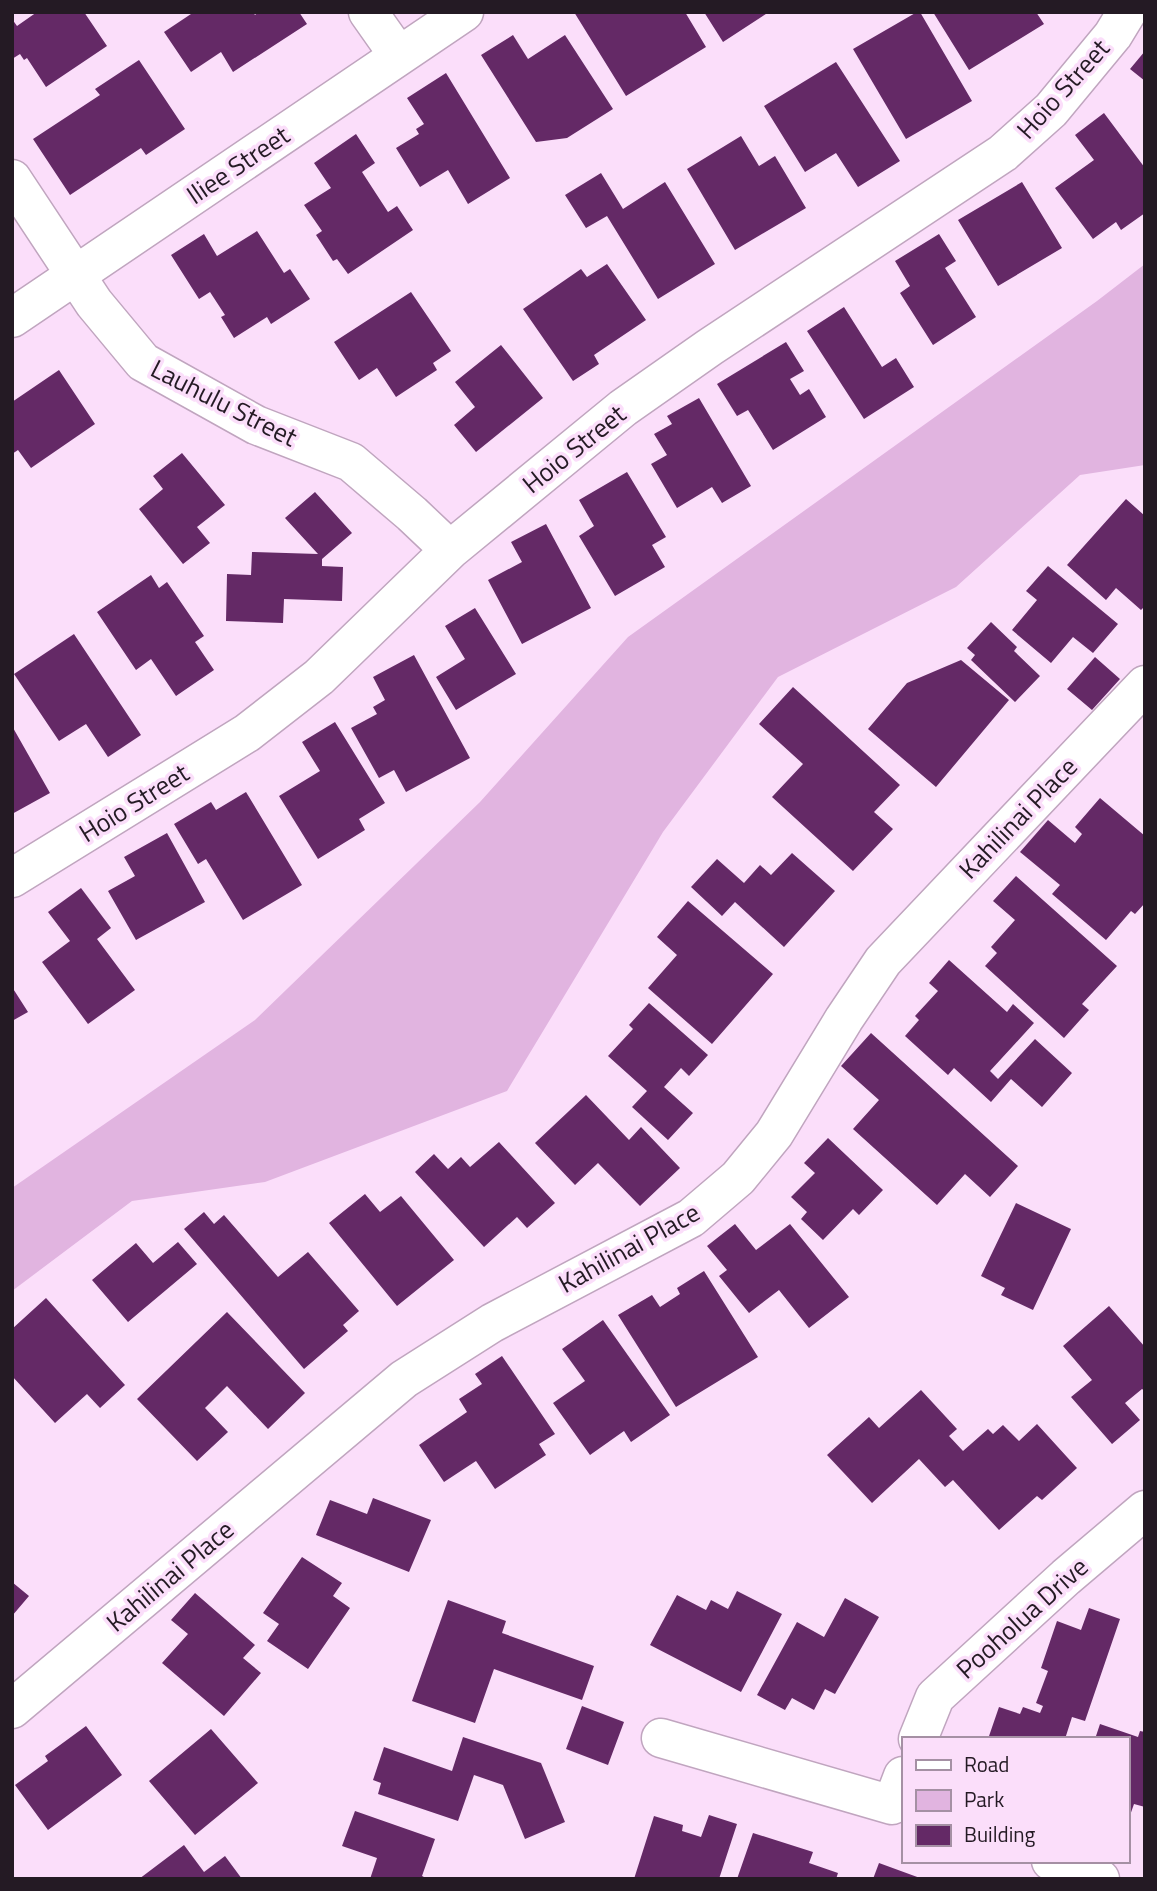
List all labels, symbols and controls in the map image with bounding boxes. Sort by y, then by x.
street label: Hoio Street [1007,30,1118,148]
street label: Iliee Street [178,116,297,213]
street label: Lauhulu Street [144,349,304,456]
street label: Hoio Street [513,395,634,503]
street label: Kahilinai Place [949,748,1086,887]
street label: Hoio Street [71,753,196,852]
street label: Kahilinai Place [551,1193,707,1303]
street label: Kahilinai Place [97,1510,242,1641]
street label: Pooholua Drive [947,1548,1096,1688]
legend [902,1737,1129,1863]
text: Road [964,1748,1009,1780]
text: Park [964,1783,1004,1815]
text: Building [964,1818,1036,1850]

